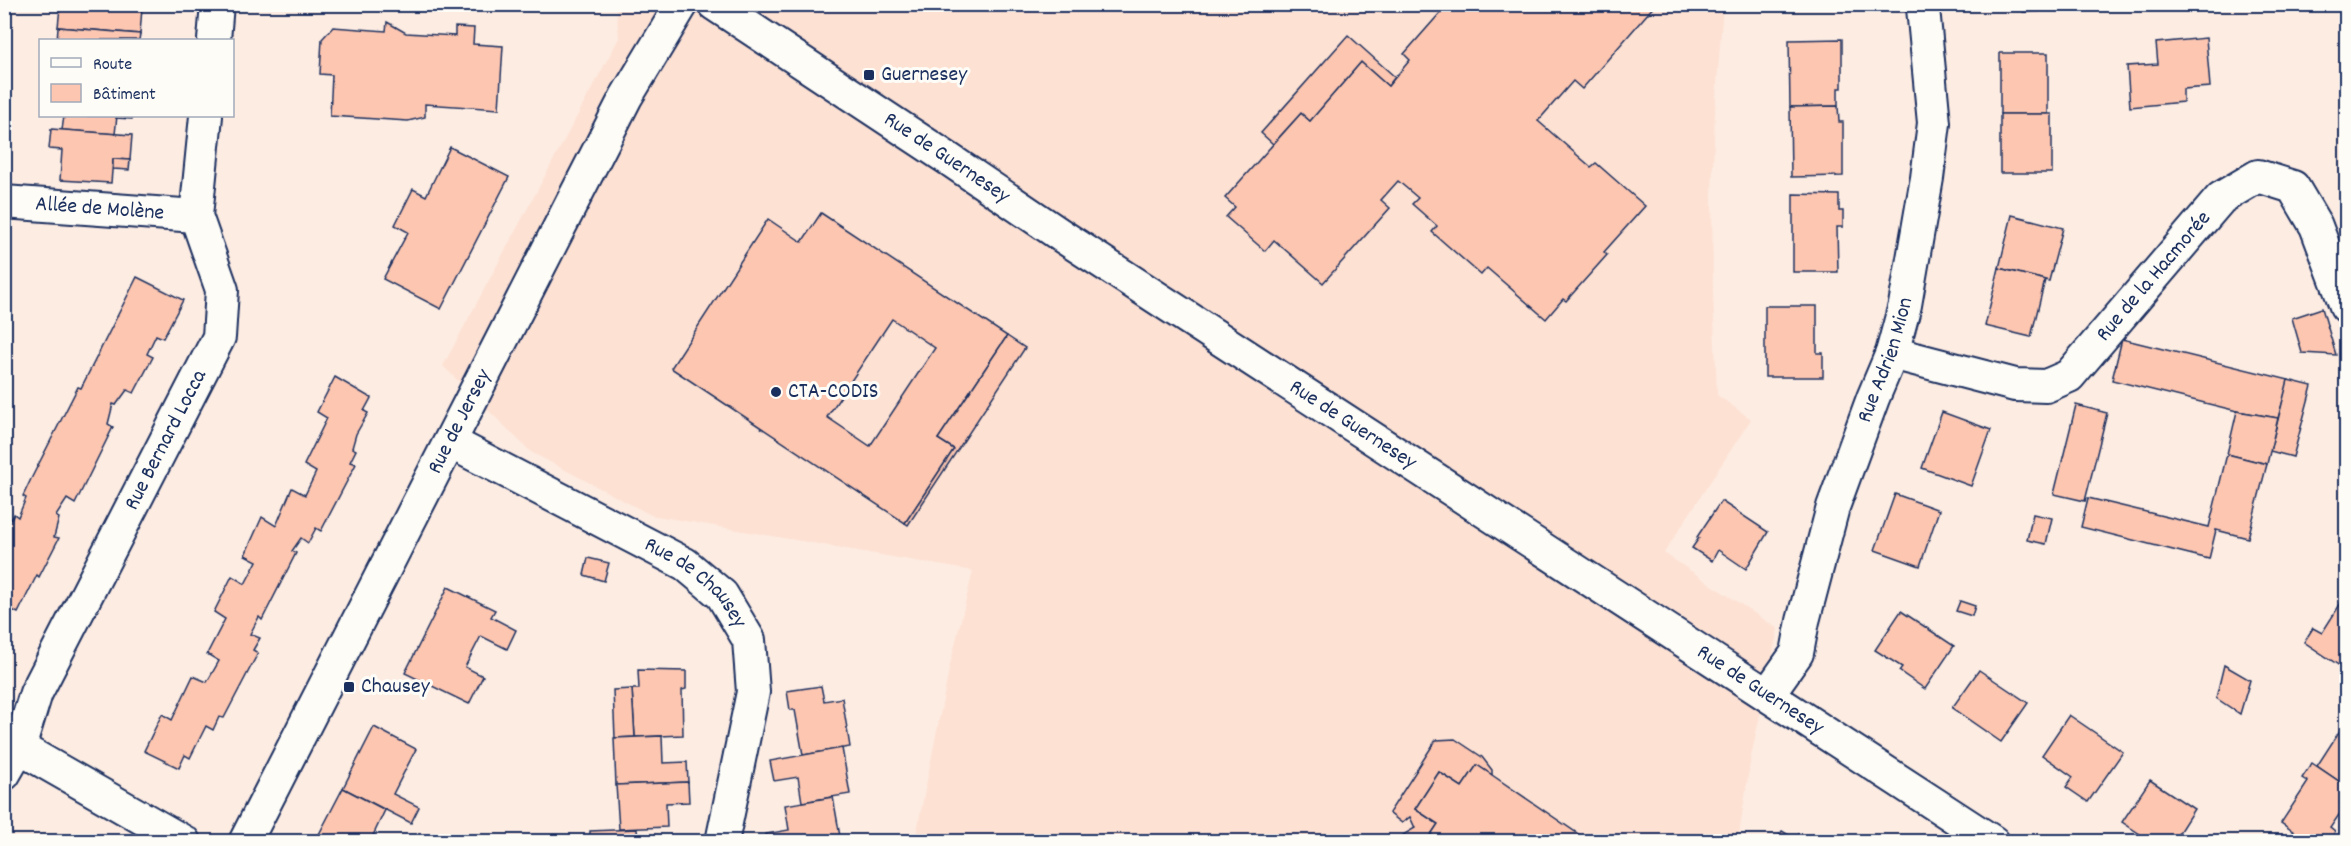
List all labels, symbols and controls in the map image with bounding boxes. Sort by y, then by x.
legend [39,39,234,117]
text: Route [93,53,132,78]
place label: Guernesey [881,60,968,91]
marker: Guernesey [862,68,876,82]
text: Bâtiment [93,83,156,108]
street label: Rue de Guernesey [877,105,1017,212]
street label: Allée de Molène [34,189,165,229]
street label: Rue de la Hacmorée [2089,204,2219,349]
street label: Rue Adrien Mion [1850,295,1922,427]
street label: Rue de Jersey [420,363,500,479]
street label: Rue Bernard Locca [117,364,215,516]
street label: Rue de Guernesey [1283,372,1423,479]
place label: CTA-CODIS [788,377,879,408]
marker: CTA-CODIS [769,385,783,399]
street label: Rue de Chausey [639,530,755,635]
street label: Rue de Guernesey [1690,637,1831,744]
place label: Chausey [361,672,431,703]
marker: Chausey [342,680,356,694]

